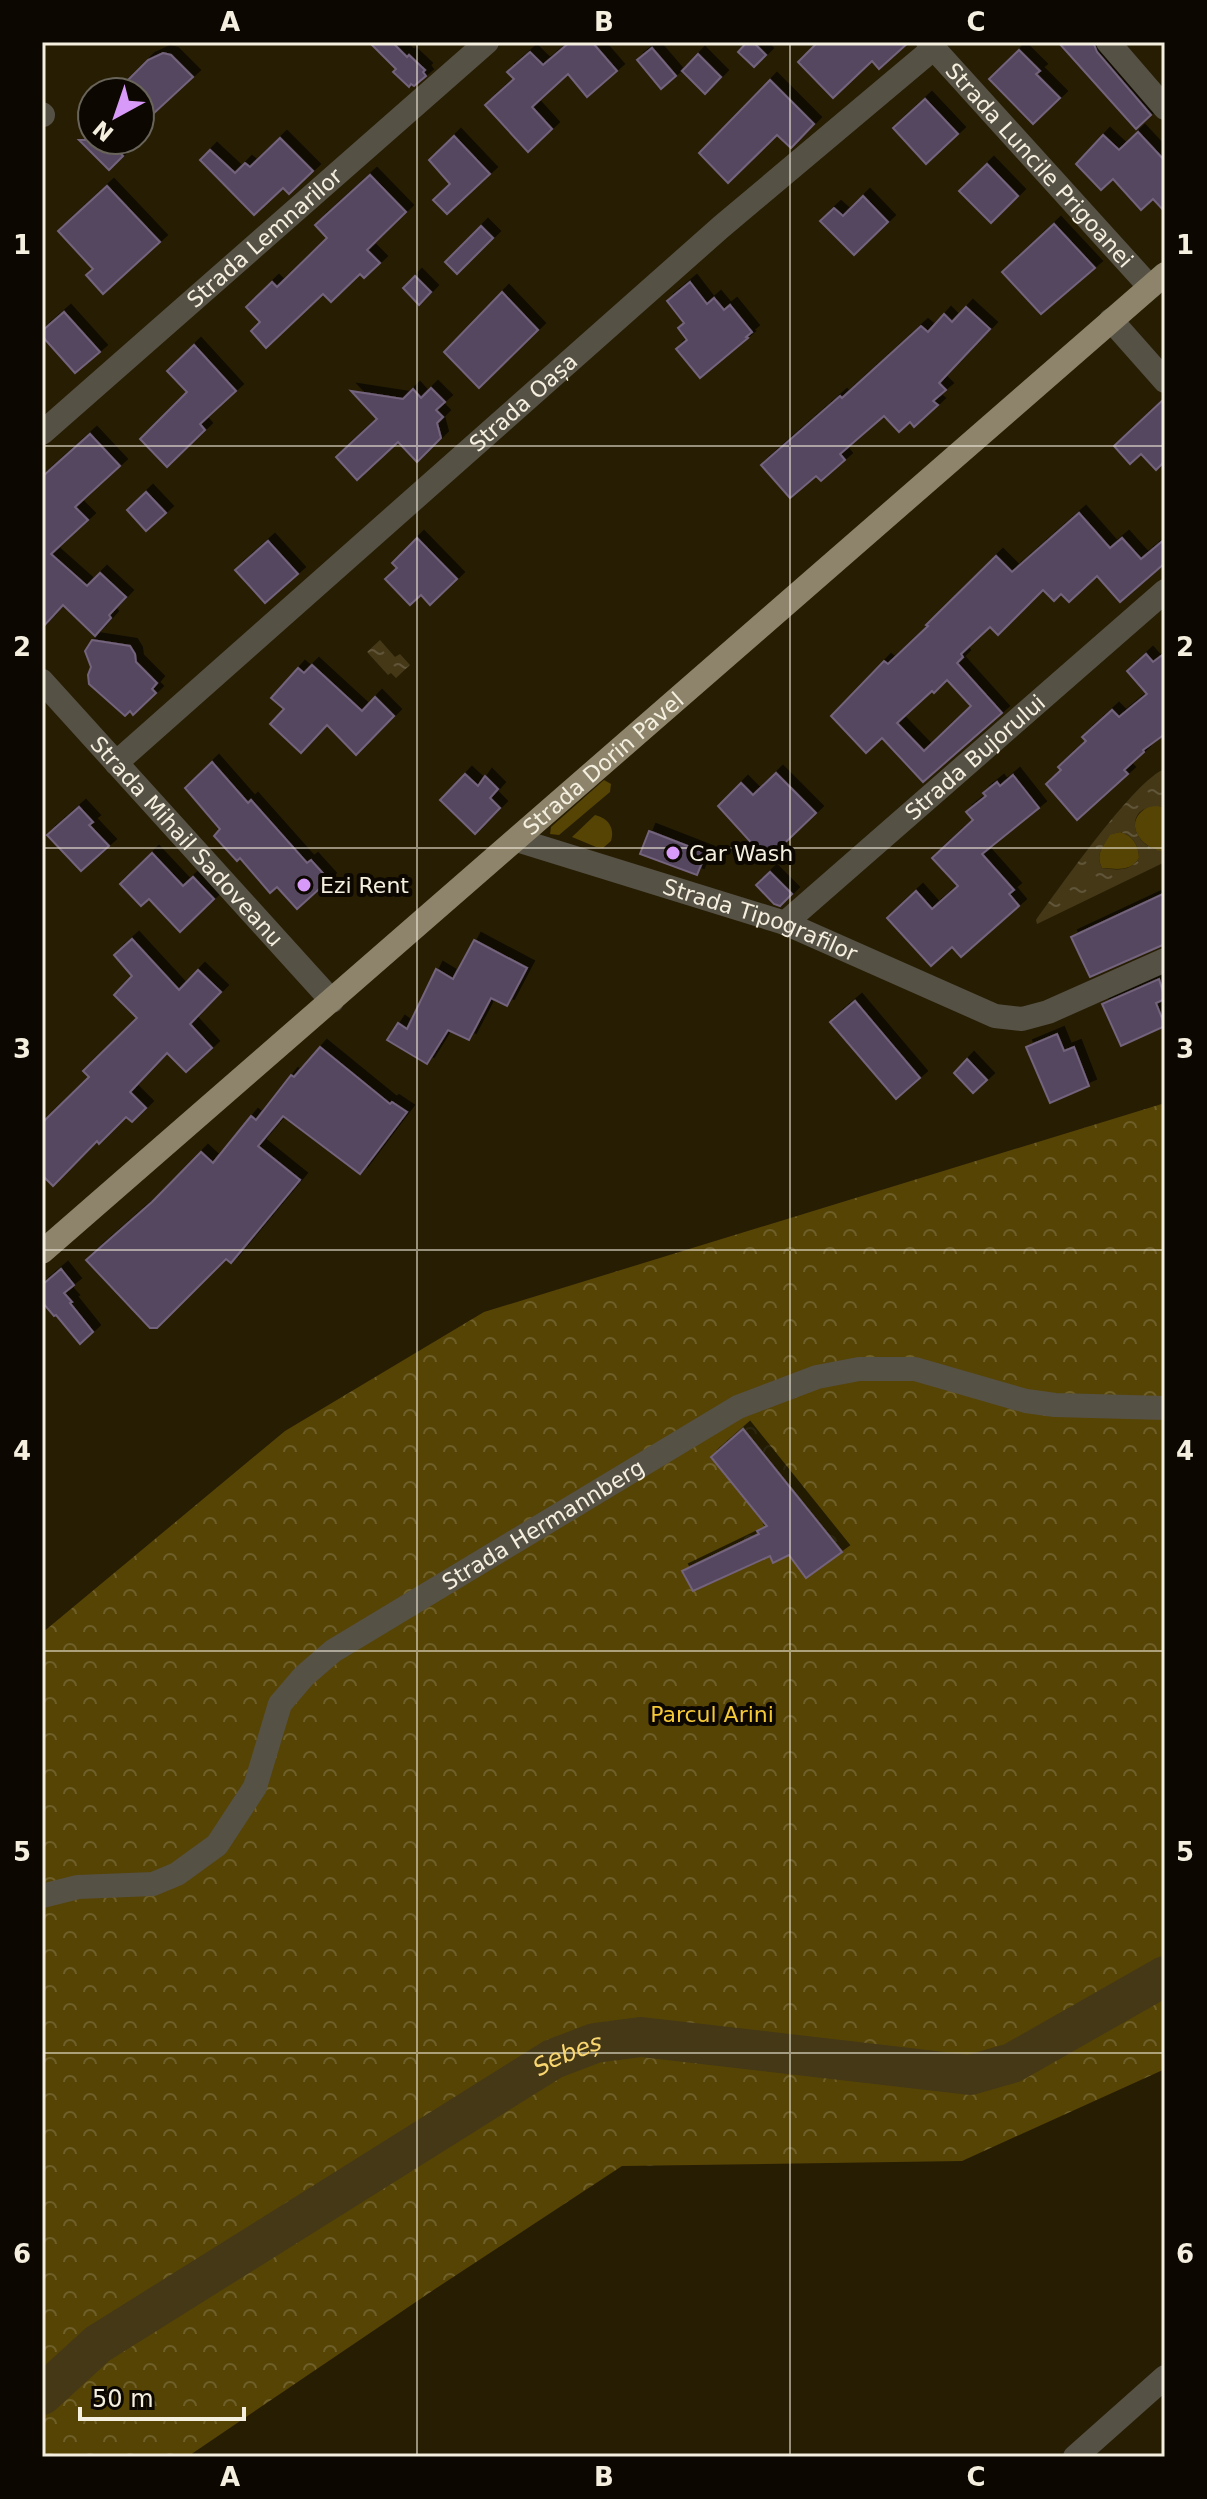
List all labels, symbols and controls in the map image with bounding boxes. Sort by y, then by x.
text: A [220,7,240,37]
text: B [594,7,614,37]
text: C [966,7,986,37]
street label: Strada Luncile Prigoanei [940,58,1138,273]
north arrow [76,76,156,156]
text: N [88,115,119,146]
street label: Strada Lemnarilor [182,163,348,313]
text: 1 [13,230,31,260]
text: 1 [1176,230,1194,260]
street label: Strada Oașa [465,348,582,457]
text: 2 [13,632,31,662]
text: 2 [1176,632,1194,662]
street label: Strada Dorin Pavel [518,687,689,840]
street label: Strada Bujorului [900,690,1050,825]
street label: Strada Mihail Sadoveanu [85,731,288,951]
place label: Car Wash [689,841,793,866]
marker: Car Wash [664,844,682,862]
place label: Ezi Rent [320,873,409,898]
street label: Strada Tipografilor [660,874,862,967]
marker: Ezi Rent [295,876,313,894]
text: 3 [13,1034,31,1064]
text: 3 [1176,1034,1194,1064]
text: 4 [13,1436,31,1466]
text: 4 [1176,1436,1194,1466]
street label: Strada Hermannberg [438,1454,649,1595]
park label: Parcul Arini [650,1702,774,1727]
text: 5 [13,1837,31,1867]
text: 5 [1176,1837,1194,1867]
water label: Sebeș [528,2028,603,2082]
text: 6 [13,2239,31,2269]
text: 6 [1176,2239,1194,2269]
scale bar [80,2371,244,2421]
text: 50 m [92,2385,154,2413]
text: A [220,2462,240,2492]
text: B [594,2462,614,2492]
text: C [966,2462,986,2492]

